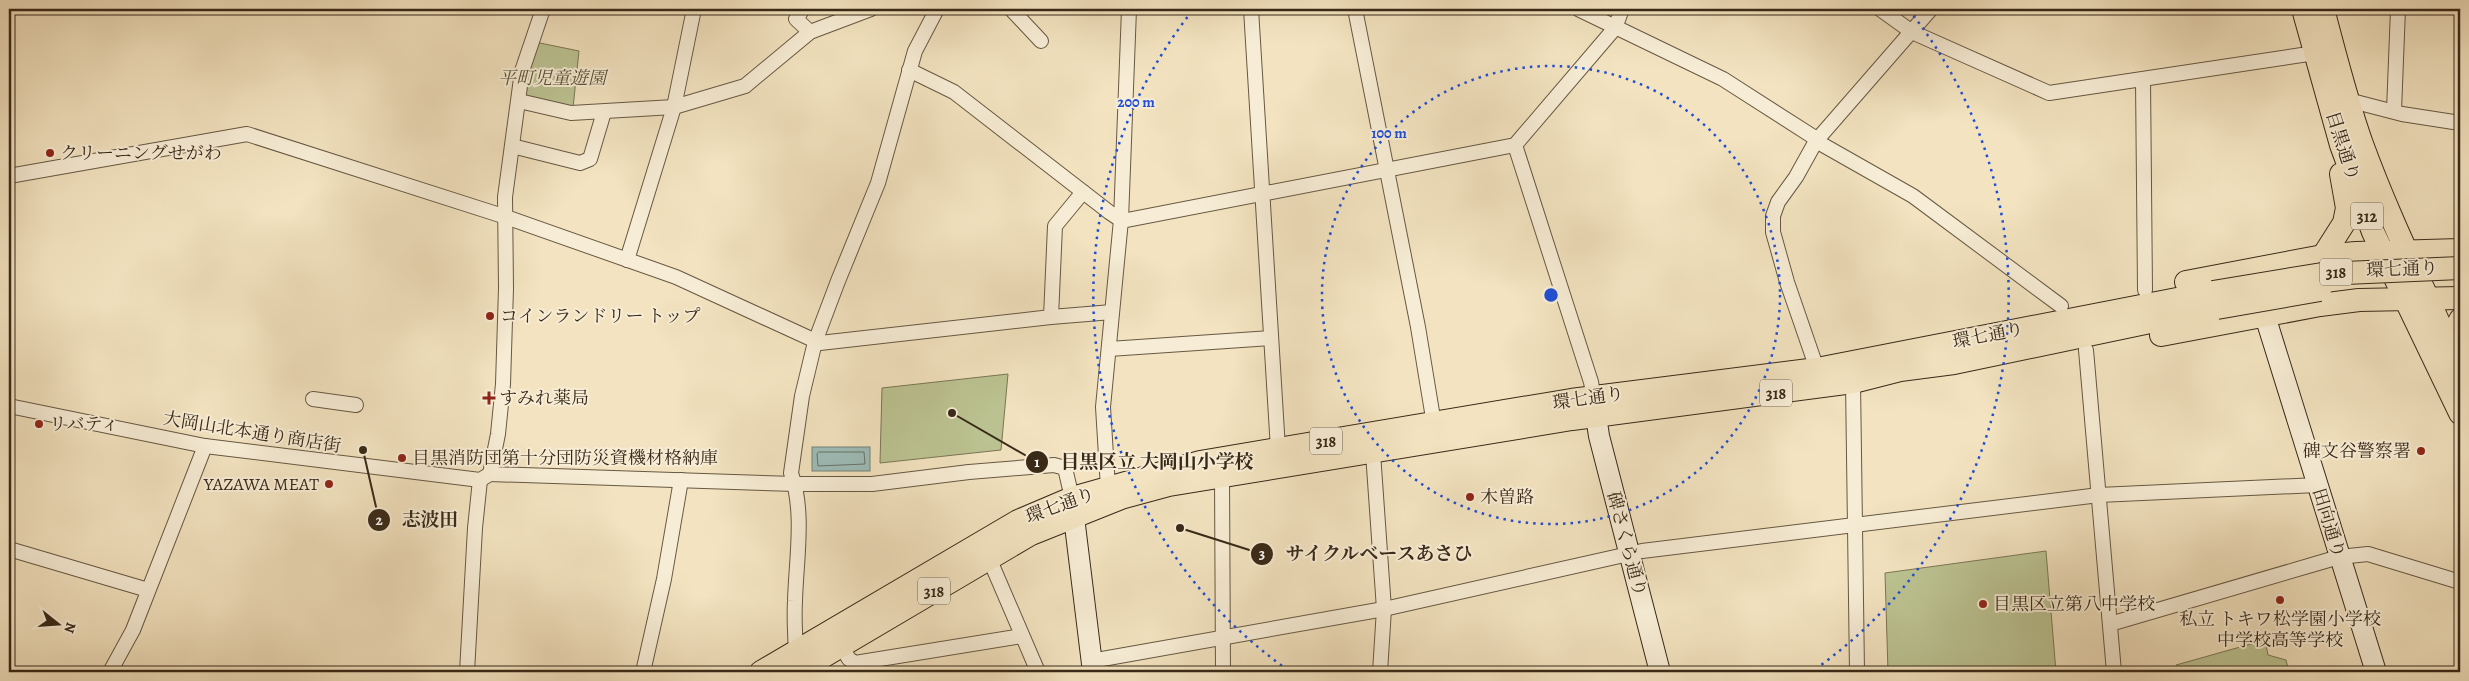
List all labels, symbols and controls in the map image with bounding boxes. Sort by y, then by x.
park label: 平町児童遊園 [498,66,609,90]
text: 200 m [1117,92,1155,112]
street label: 目黒通り [2320,108,2366,184]
text: 100 m [1371,123,1407,143]
place label: クリーニングせがわ [60,141,222,165]
marker: クリーニングせがわ [44,147,56,159]
road number: 312 [2351,202,2383,230]
street label: 環七通り [2366,256,2438,282]
road number: 318 [2320,258,2352,286]
centre of rings [1542,286,1560,304]
place label: コインランドリー トップ [500,304,700,328]
marker: コインランドリー トップ [484,310,496,322]
street label: 環七通り [1950,316,2026,354]
road number: 318 [1760,379,1792,406]
street label: 環七通り [1551,381,1625,415]
place label: すみれ薬局 [499,386,589,410]
marker: すみれ薬局 [483,392,495,404]
street label: 大岡山北本通り商店街 [161,406,343,458]
place label: リバティ [49,412,119,436]
marker: リバティ [33,418,45,430]
road number: 318 [1310,428,1342,454]
place label: 碑文谷警察署 [2303,439,2411,463]
callout: 目黒区立 大岡山小学校 [1025,445,1263,479]
marker: 碑文谷警察署 [2415,445,2427,457]
place label: 目黒消防団第十分団防災資機材格納庫 [412,446,718,470]
text: 目黒区立 大岡山小学校 [1060,449,1254,475]
marker: 目黒消防団第十分団防災資機材格納庫 [396,452,408,464]
text: 1 [1034,452,1040,472]
place label: YAZAWA MEAT [203,472,319,496]
marker: YAZAWA MEAT [323,478,335,490]
street label: 環七通り [1022,481,1098,529]
place label: 木曽路 [1480,485,1534,509]
street label: 田向通り [2307,485,2351,561]
street label: 碑さくら通り [1601,489,1653,599]
marker: 木曽路 [1464,491,1476,503]
callout: 志波田 [367,503,469,537]
text: 志波田 [401,507,459,533]
text: 2 [375,510,383,530]
callout: サイクルベースあさひ [1249,537,1484,571]
text: サイクルベースあさひ [1286,541,1472,567]
text: 3 [1259,544,1265,564]
road number: 318 [918,578,950,604]
place label: 目黒区立第八中学校 [1993,592,2155,616]
marker: 私立 トキワ松学園小学校 中学校高等学校 [2274,594,2286,606]
north arrow [32,598,82,648]
marker: 目黒区立第八中学校 [1977,598,1989,610]
place label: 私立 トキワ松学園小学校 中学校高等学校 [2179,607,2381,652]
text: N [59,620,81,635]

